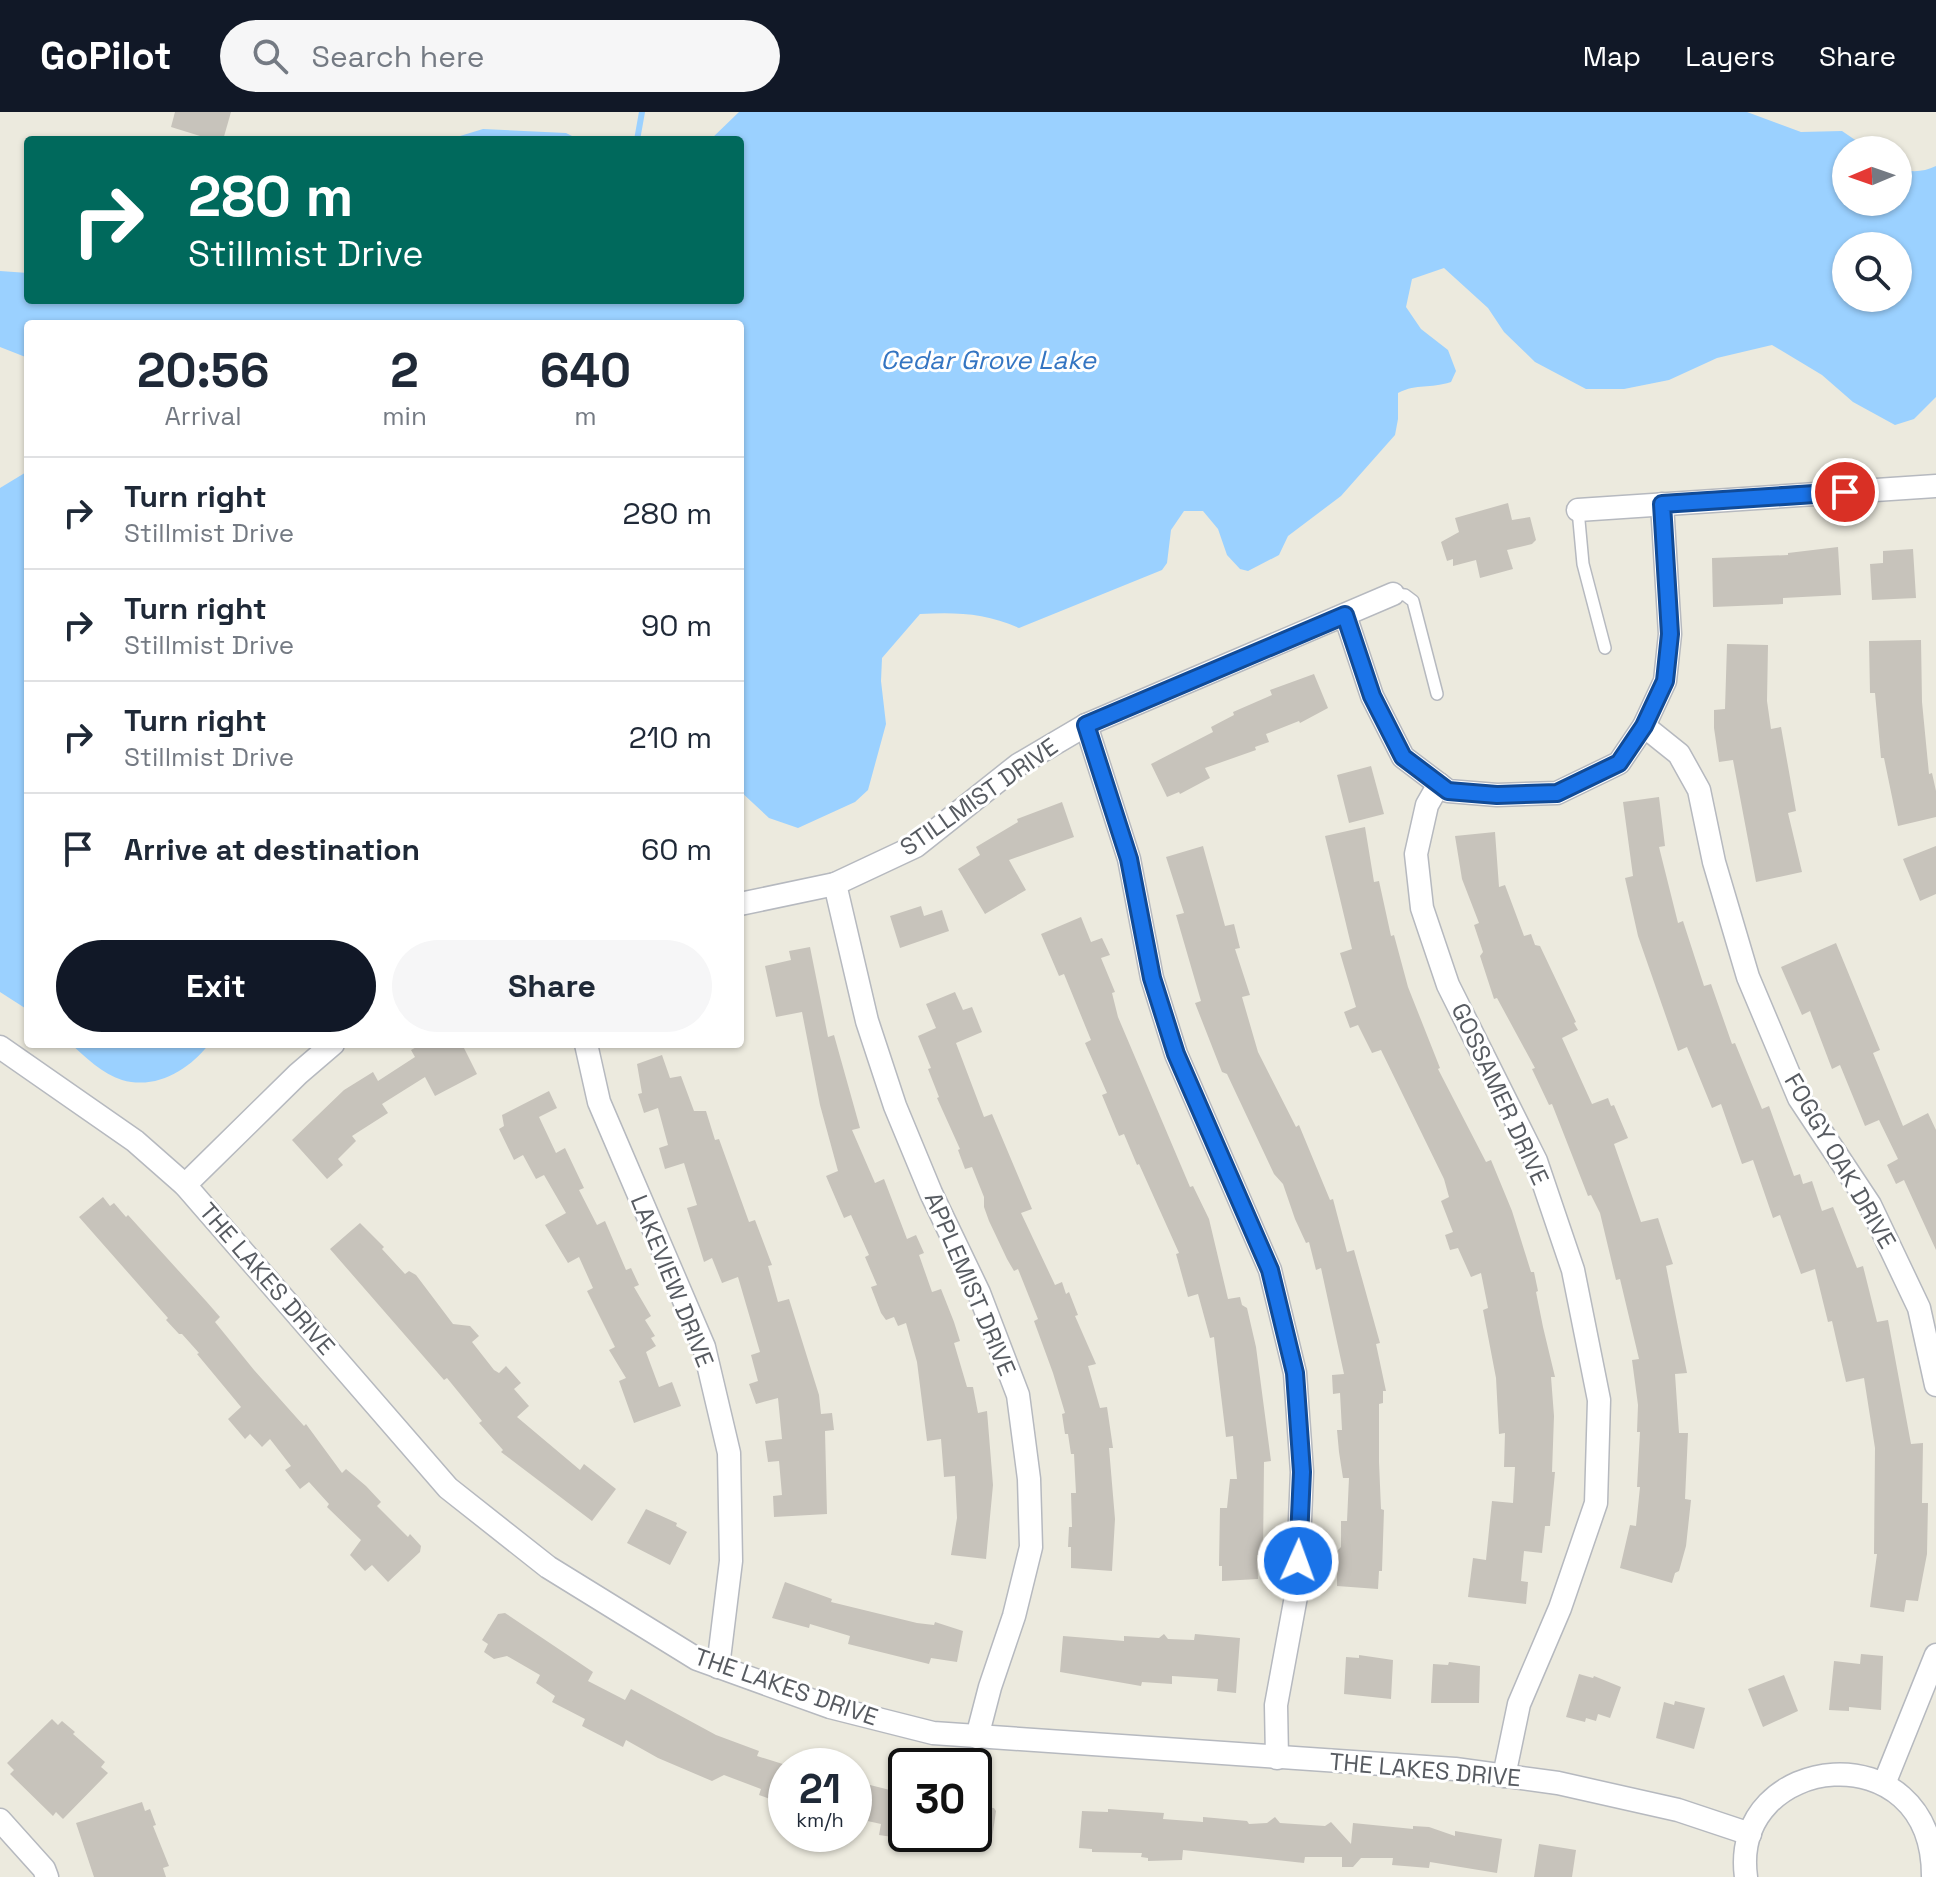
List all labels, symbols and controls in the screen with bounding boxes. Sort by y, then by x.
search box [220,20,780,92]
text: GoPilot [40,32,172,80]
icon: search [248,34,292,78]
text: Search here [312,37,484,76]
text: Map [1583,38,1641,74]
text: Layers [1685,38,1775,74]
text: Share [1819,38,1896,74]
north arrow [1832,136,1912,216]
map controls [1832,136,1912,312]
text: 280 m [188,161,353,232]
icon: right [56,168,160,272]
text: Stillmist Drive [188,231,423,277]
button: search [1832,232,1912,312]
text: 20:56 [137,340,269,401]
text: 2 [390,340,419,401]
text: 640 [540,340,631,401]
water label: Cedar Grove Lake [880,343,1097,377]
text: Arrival [164,399,242,433]
text: min [382,399,427,433]
text: m [574,399,597,433]
pin [1811,458,1879,526]
icon: arrive [1823,470,1867,514]
text: Turn right [124,477,267,516]
icon: right [56,491,100,535]
text: 280 m [622,494,712,533]
text: Stillmist Drive [124,516,294,550]
text: Turn right [124,589,267,628]
icon: right [56,603,100,647]
text: 90 m [641,606,712,645]
text: Stillmist Drive [124,628,294,662]
text: Turn right [124,701,267,740]
icon: right [56,715,100,759]
text: 210 m [629,718,712,757]
street label: STILLMIST DRIVE [894,731,1064,863]
text: Stillmist Drive [124,740,294,774]
icon: arrive [56,827,100,871]
text: Arrive at destination [124,830,420,869]
text: 60 m [641,830,712,869]
button: Exit [56,940,376,1032]
button: Share [392,940,712,1032]
street label: GOSSAMER DRIVE [1445,998,1556,1190]
street label: FOGGY OAK DRIVE [1778,1068,1903,1254]
street label: APPLEMIST DRIVE [918,1187,1023,1380]
street label: LAKEVIEW DRIVE [624,1190,721,1371]
street label: THE LAKES DRIVE [193,1196,342,1361]
position arrow [1256,1519,1340,1603]
street label: THE LAKES DRIVE [690,1641,882,1732]
street label: THE LAKES DRIVE [1328,1746,1522,1793]
speed limit sign: 30 [888,1748,992,1852]
text: 21 [799,1764,841,1815]
text: km/h [796,1807,844,1833]

